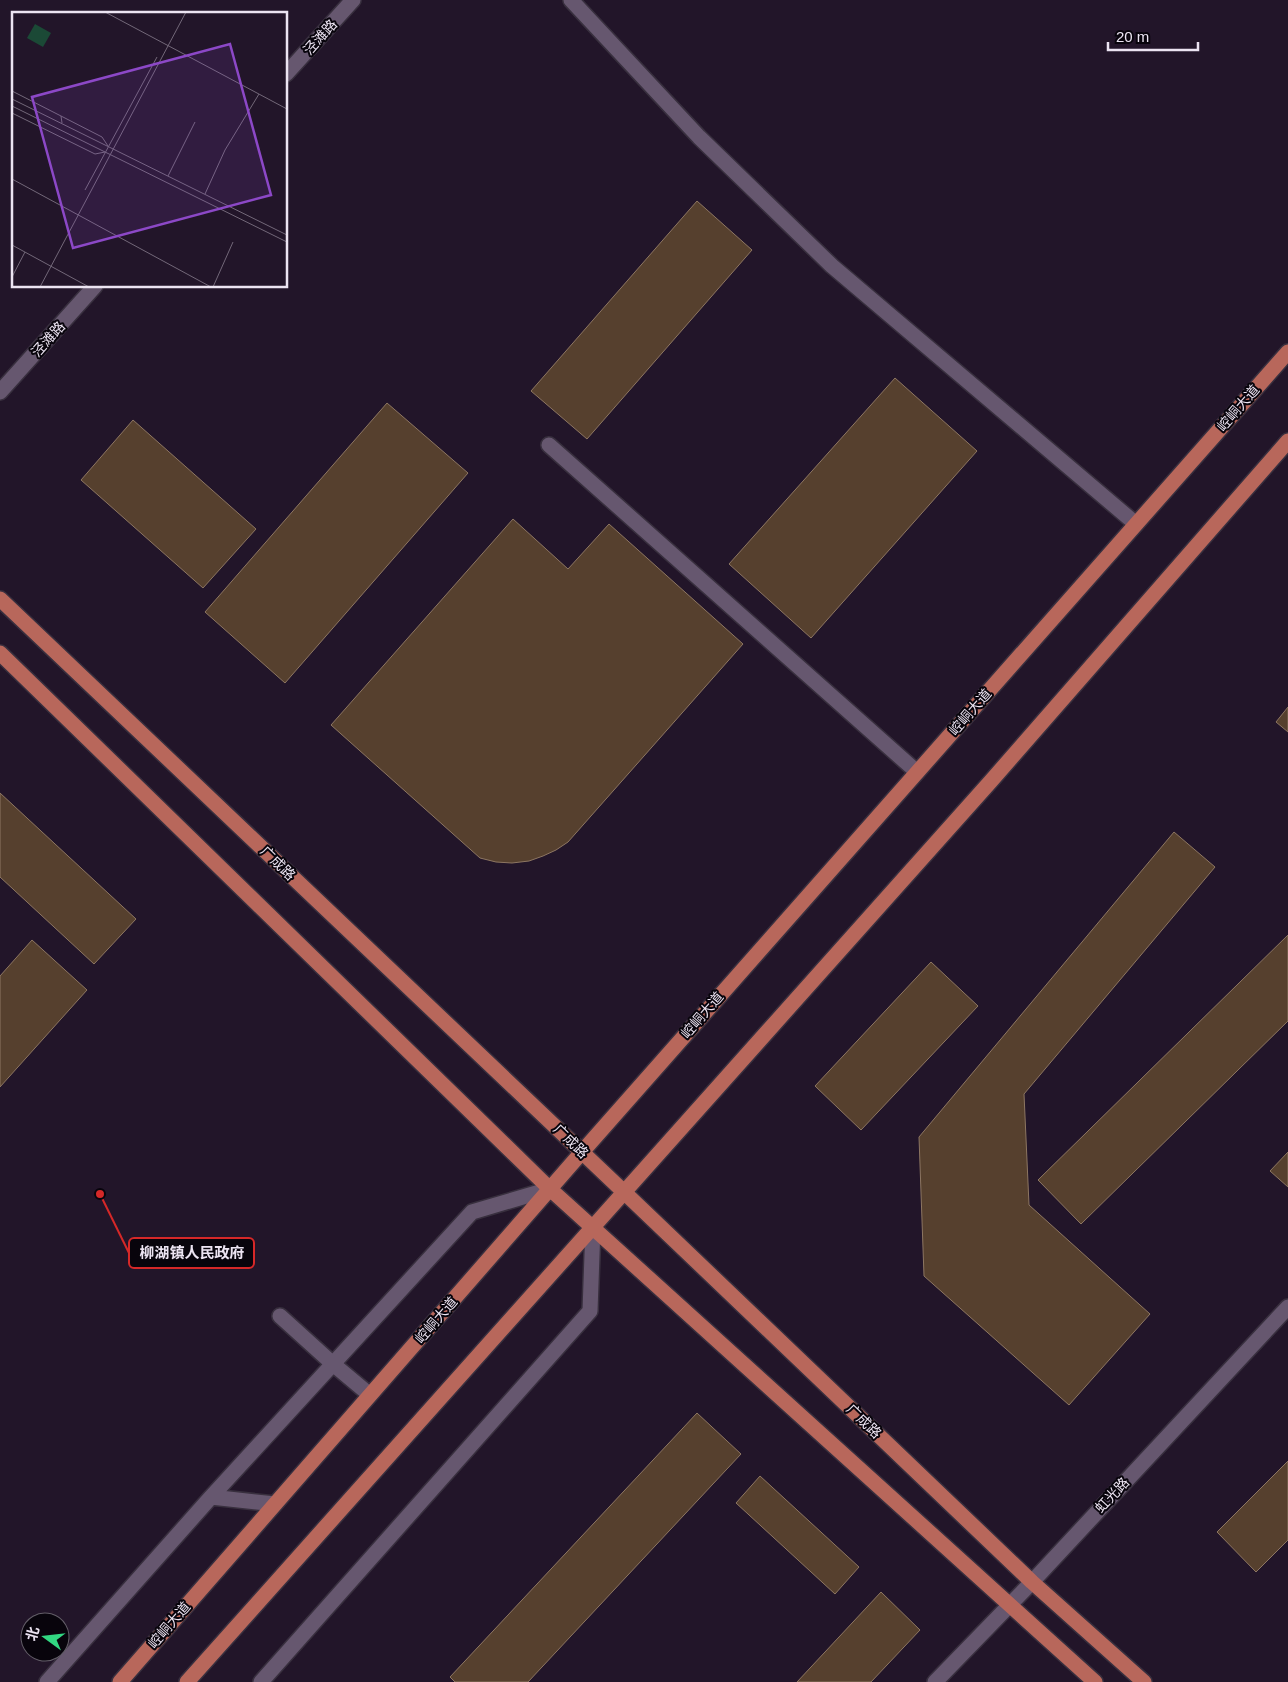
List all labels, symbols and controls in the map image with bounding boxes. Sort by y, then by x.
inset map [12,12,288,288]
street label: 泾滩路 [300,16,340,58]
scale bar [1108,20,1198,52]
text: 20 m [1116,28,1149,45]
street label: 泾滩路 [28,318,68,360]
street label: 崆峒大道 [1214,382,1262,434]
street label: 崆峒大道 [946,686,994,738]
street label: 广成路 [257,843,299,883]
street label: 崆峒大道 [678,989,726,1041]
street label: 广成路 [550,1121,592,1161]
callout: 柳湖镇人民政府 [129,1238,254,1268]
text: 柳湖镇人民政府 [139,1244,245,1261]
street label: 崆峒大道 [412,1294,460,1346]
street label: 广成路 [843,1401,885,1441]
street label: 虹光路 [1092,1474,1132,1516]
street label: 崆峒大道 [145,1599,193,1651]
north arrow [20,1612,70,1662]
text: 北 [23,1625,42,1642]

